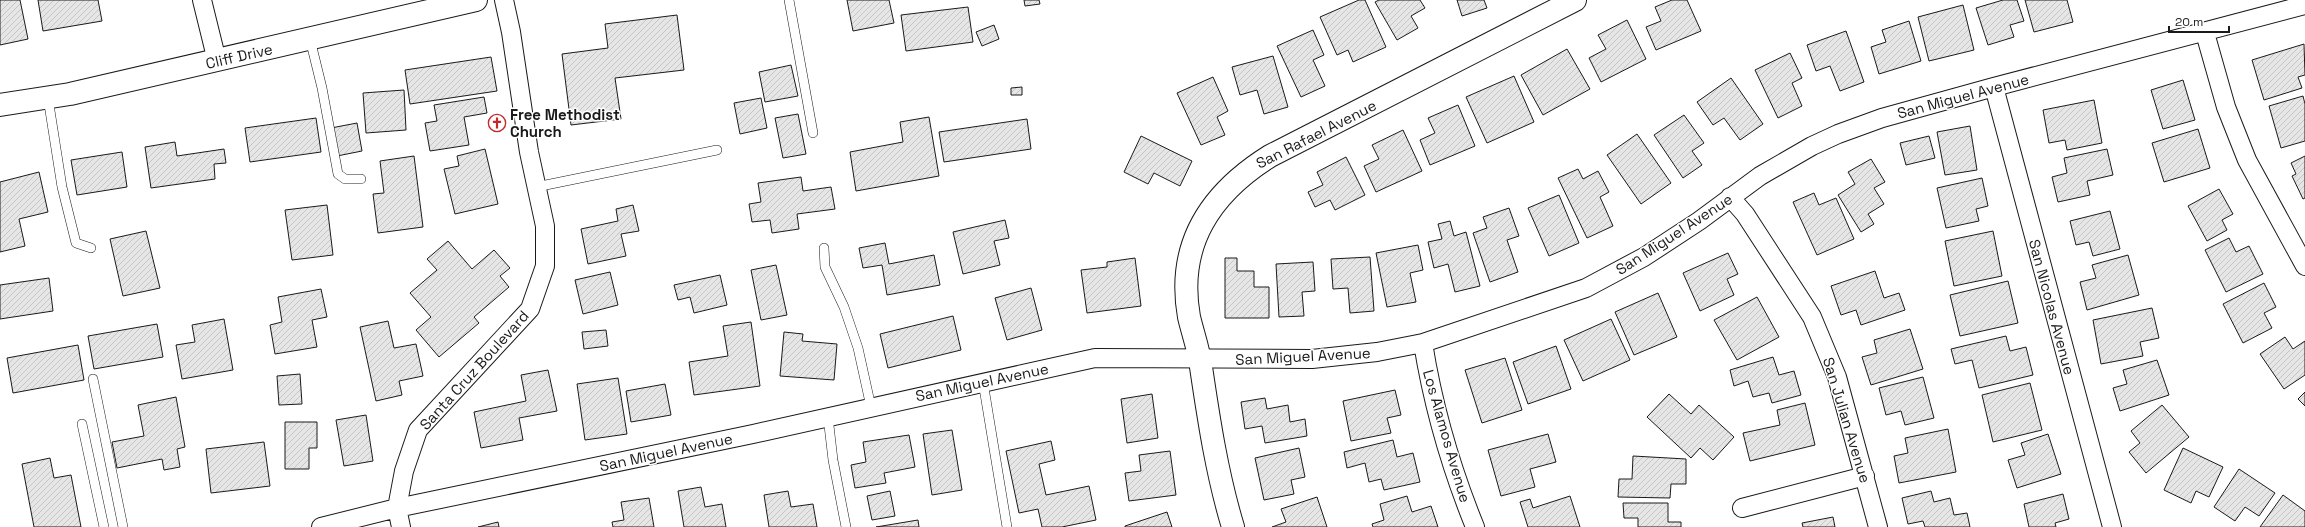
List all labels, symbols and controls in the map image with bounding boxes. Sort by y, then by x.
scale bar [2169,8,2229,34]
text: 20 m [2175,14,2203,30]
street label: Cliff Drive [204,39,274,73]
street label: San Miguel Avenue [1895,69,2031,123]
street label: San Rafael Avenue [1253,95,1379,173]
place label: Free Methodist Church [510,105,620,141]
church icon: Free Methodist Church [487,113,507,133]
street label: San Miguel Avenue [1612,189,1736,279]
street label: San Nicolas Avenue [2025,237,2079,377]
street label: Santa Cruz Boulevard [415,306,533,434]
street label: San Miguel Avenue [1235,343,1371,369]
street label: San Julian Avenue [1819,355,1875,485]
street label: San Miguel Avenue [914,359,1050,405]
street label: Los Alamos Avenue [1419,367,1475,505]
street label: San Miguel Avenue [598,429,734,475]

